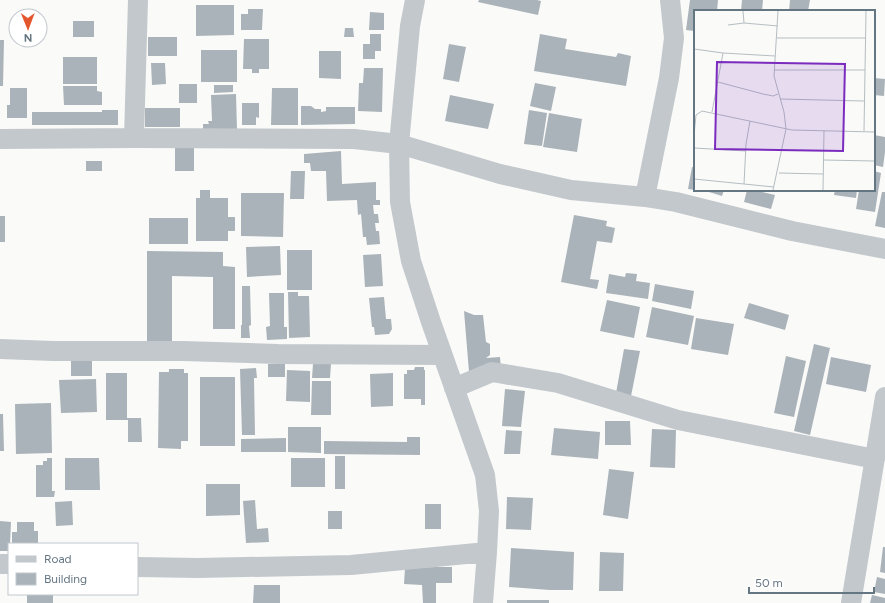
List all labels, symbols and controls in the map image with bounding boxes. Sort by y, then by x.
north arrow [8,8,48,48]
inset map [694,10,875,191]
text: N [24,31,33,44]
legend [8,543,138,595]
text: Road [44,552,72,566]
scale bar [749,569,874,595]
text: Building [44,572,87,586]
text: 50 m [755,576,783,590]

